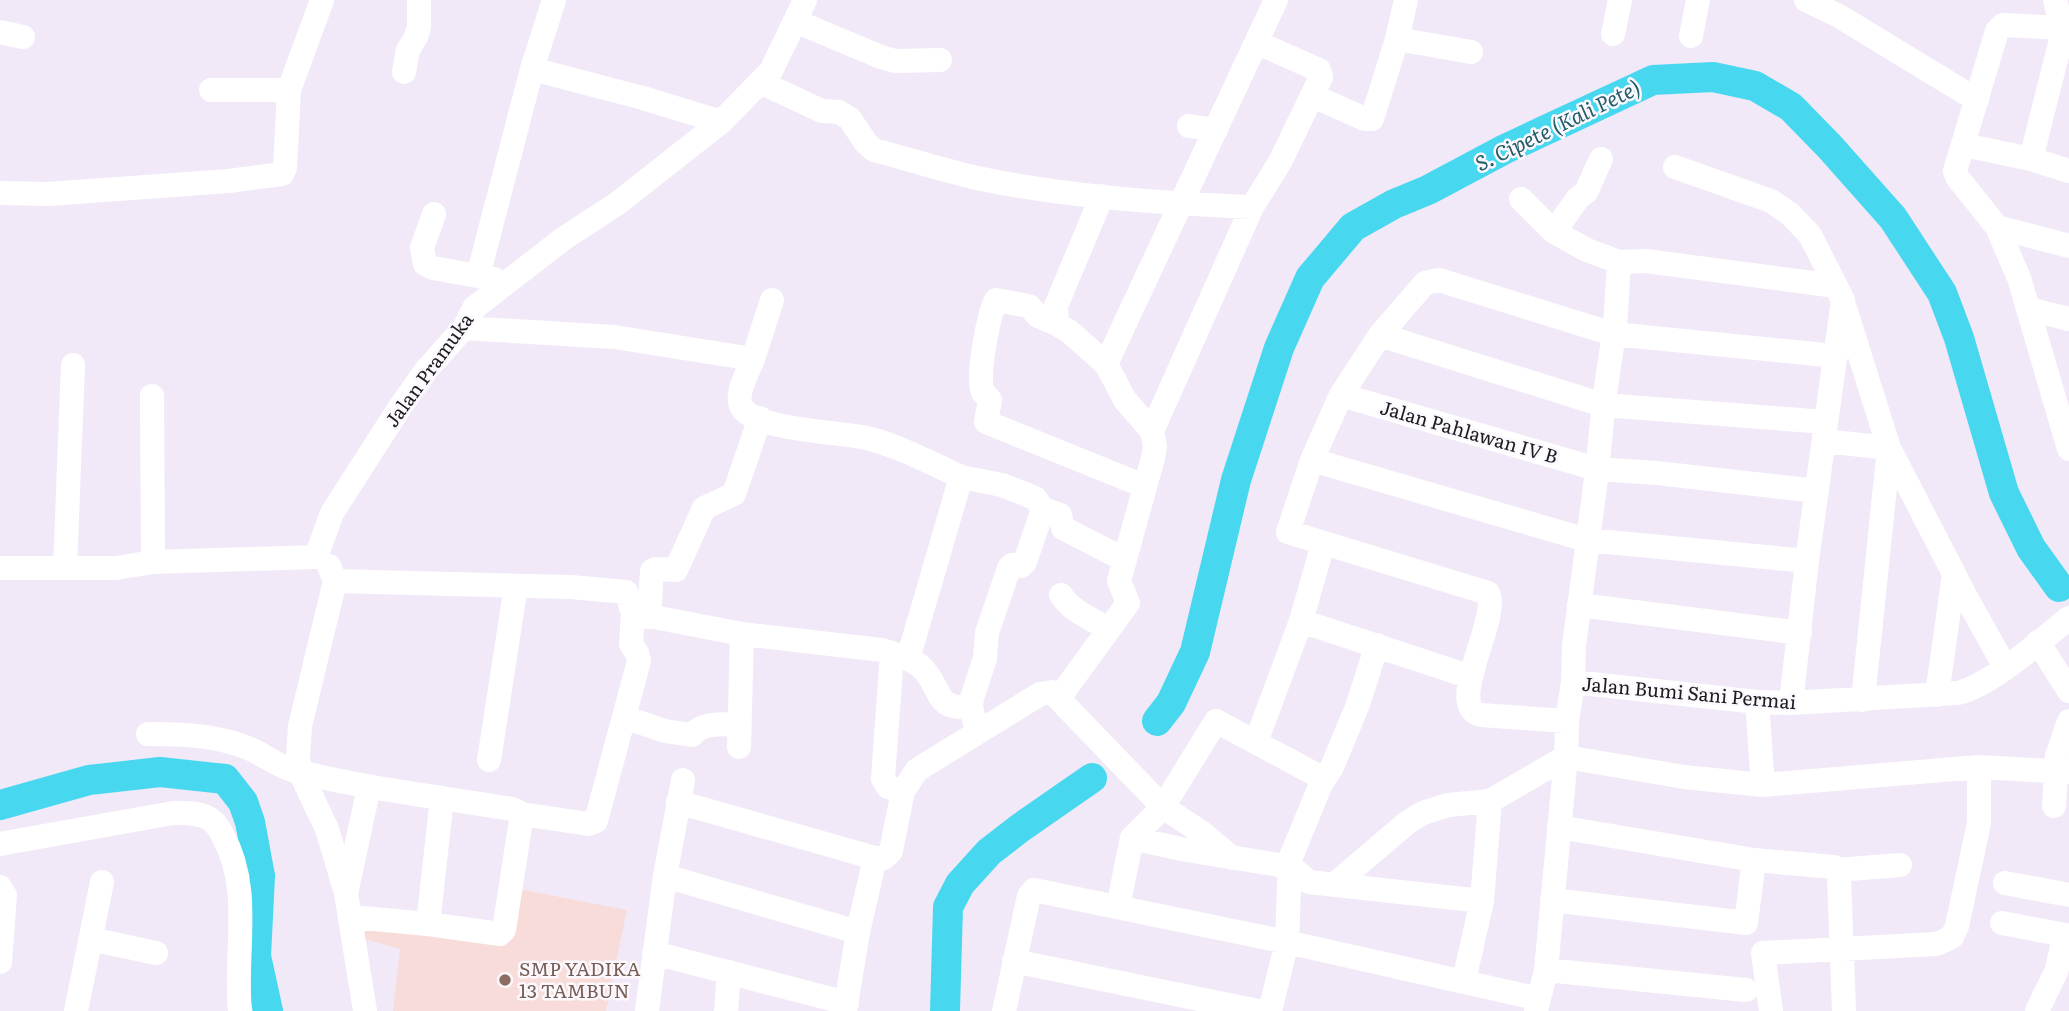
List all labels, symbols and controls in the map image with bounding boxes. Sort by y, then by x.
water label: S. Cipete (Kali Pete) [1469,70,1645,177]
street label: Jalan Pramuka [377,306,480,432]
street label: Jalan Pahlawan IV B [1377,392,1561,470]
street label: Jalan Bumi Sani Permai [1581,669,1797,715]
place label: SMP YADIKA 13 TAMBUN [519,954,641,1004]
marker: SMP YADIKA 13 TAMBUN [497,972,513,988]

